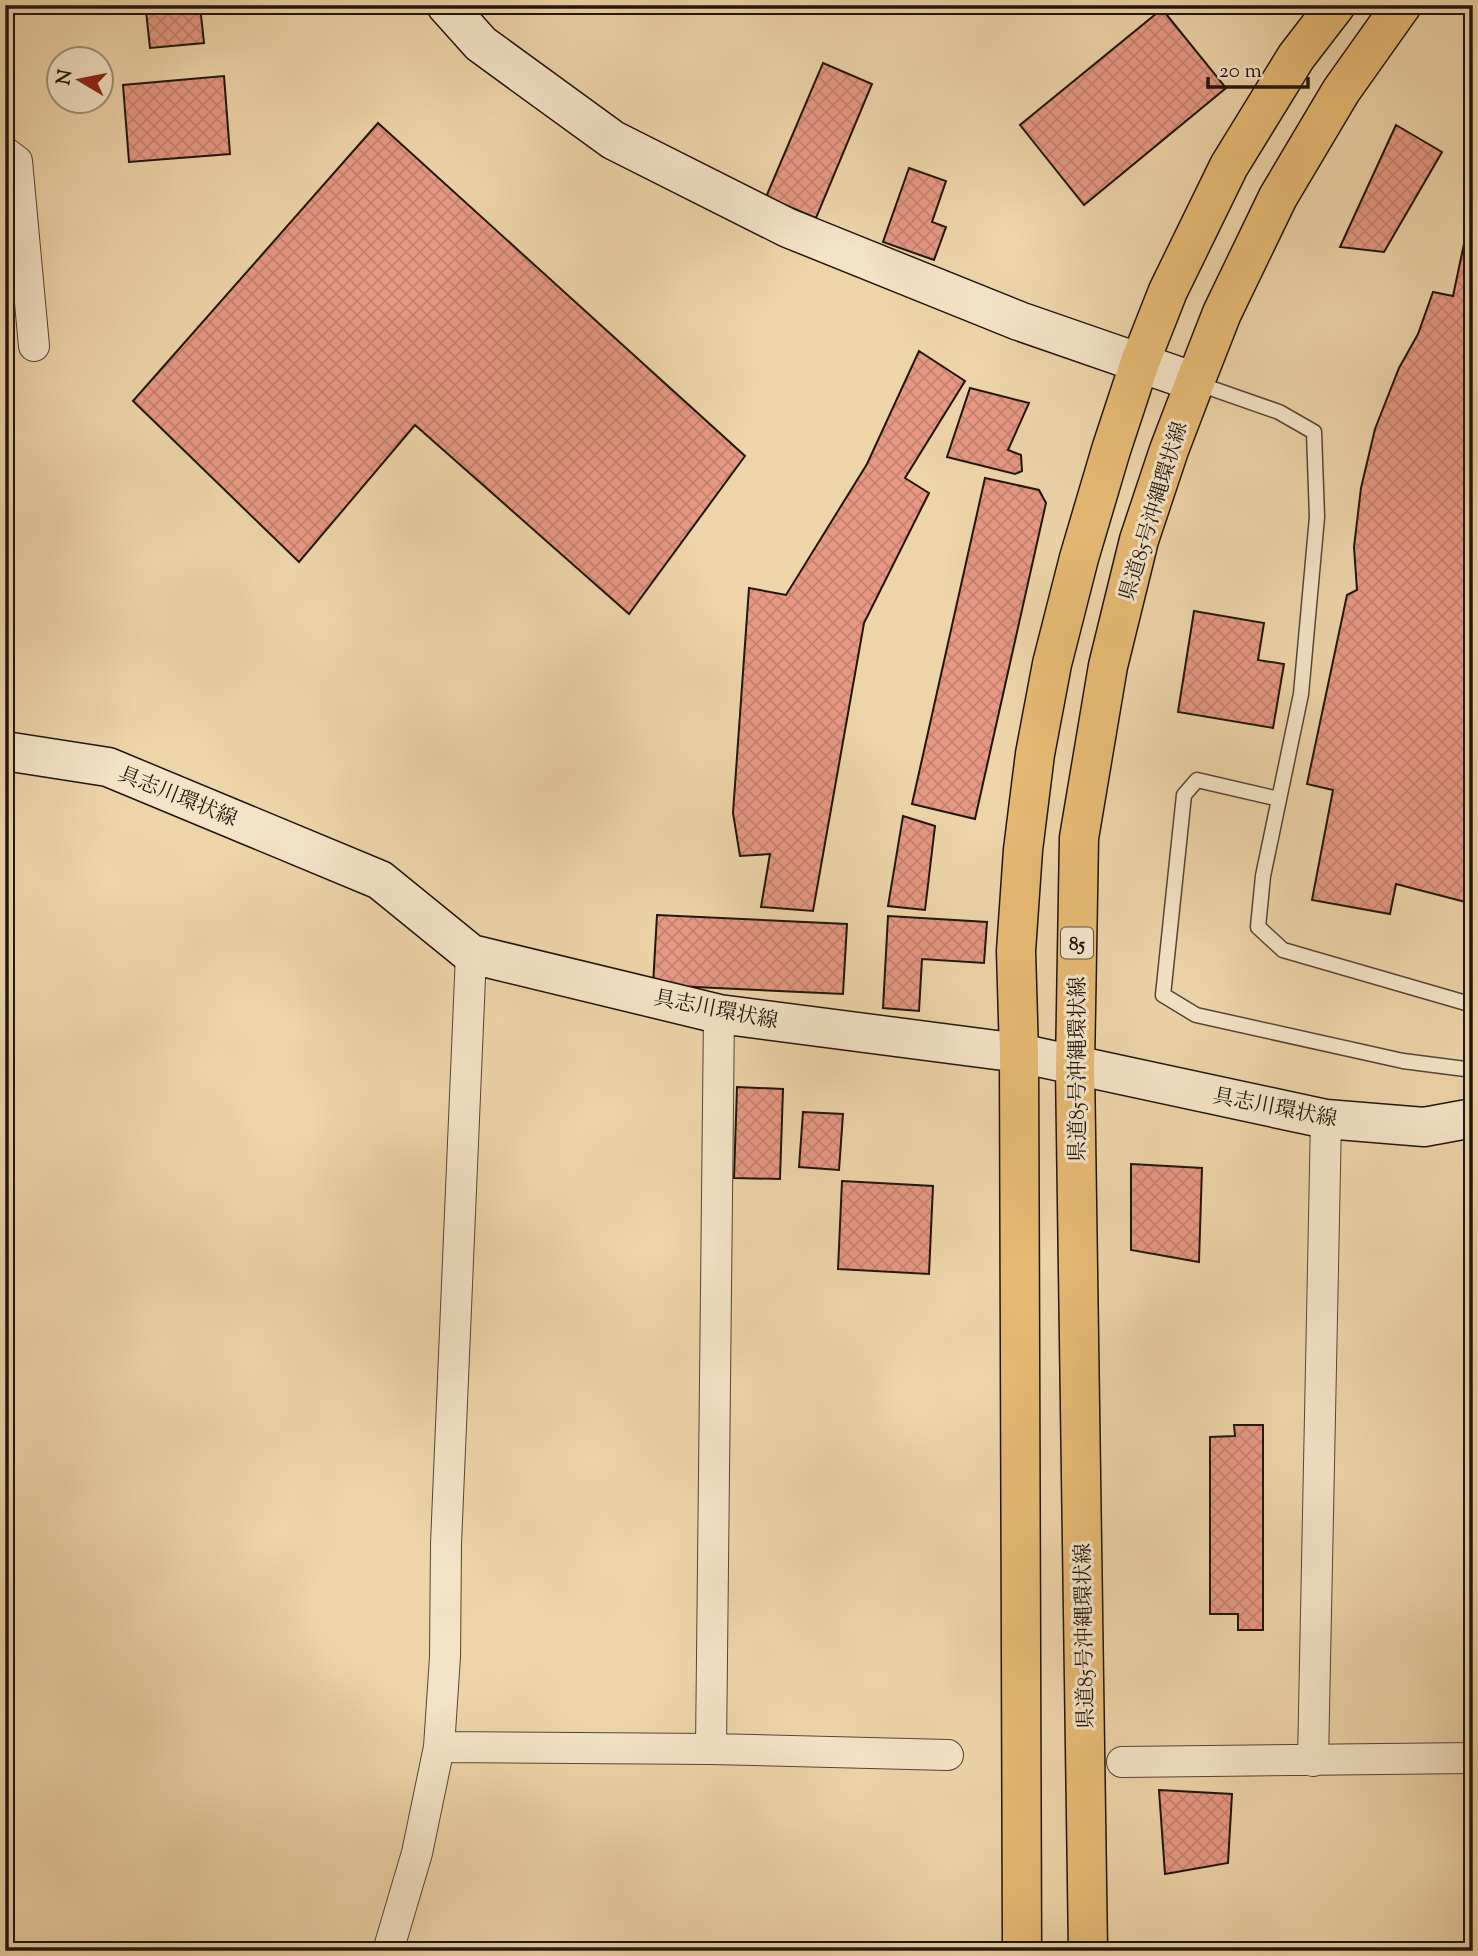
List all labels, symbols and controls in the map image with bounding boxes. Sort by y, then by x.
north arrow [46,46,116,116]
scale bar [1208,46,1308,90]
text: 20 m [1219,57,1262,87]
text: N [51,68,80,87]
street label: 県道85号沖縄環状線 [1113,418,1196,605]
street label: 具志川環状線 [113,760,241,835]
road number: 85 [1061,928,1093,959]
street label: 県道85号沖縄環状線 [1064,976,1094,1162]
street label: 具志川環状線 [651,984,780,1038]
street label: 具志川環状線 [1210,1082,1339,1136]
street label: 県道85号沖縄環状線 [1069,1543,1103,1729]

